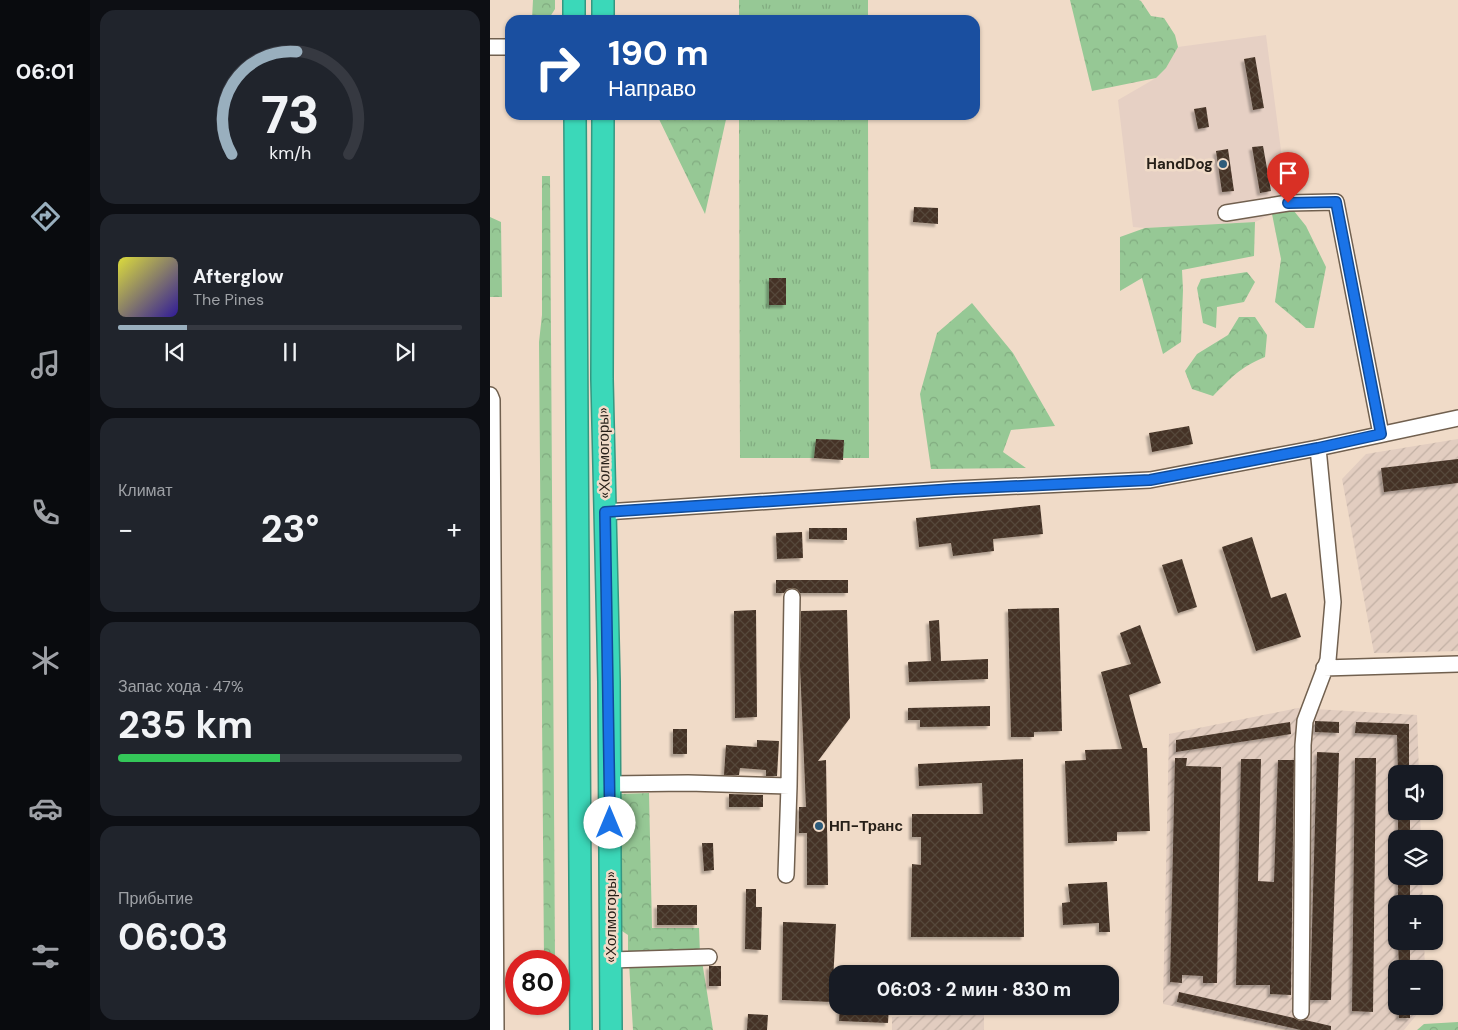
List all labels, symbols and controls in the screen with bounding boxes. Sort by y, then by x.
text: 190 m [608,30,709,76]
icon: right [525,35,590,100]
text: 06:01 [16,57,74,86]
text: Направо [608,74,696,103]
text: 73 [261,81,319,149]
text: km/h [269,141,311,165]
pin [1267,152,1309,203]
place label: HandDog [1146,154,1213,174]
marker: HandDog [1217,158,1229,170]
icon: arrive [1274,159,1302,187]
icon: directions [28,199,63,234]
text: Afterglow [193,264,284,289]
text: The Pines [193,289,264,310]
icon: previous [161,338,189,366]
icon: pause [276,338,304,366]
icon: next [391,338,419,366]
icon: music [28,347,63,382]
street label: «Холмогоры» [593,407,615,499]
text: Климат [118,480,172,501]
icon: phone [28,495,63,530]
text: 23° [261,504,319,554]
text: − [118,511,133,548]
text: + [447,511,462,548]
icon: climate [28,643,63,678]
text: Запас хода · 47% [118,676,244,697]
text: 235 km [118,700,253,750]
map controls [1388,765,1443,1015]
button: sound [1388,765,1443,820]
icon: car [28,791,63,826]
position arrow [583,796,635,848]
place label: НП-Транс [829,816,903,836]
marker: НП-Транс [813,820,825,832]
button: layers [1388,830,1443,885]
street label: «Холмогоры» [601,871,621,963]
text: Прибытие [118,888,193,909]
button: + [1388,895,1443,950]
text: 06:03 [118,912,228,962]
icon: filters [28,939,63,974]
speed limit sign: 80 [505,950,570,1015]
button: − [1388,960,1443,1015]
text: 06:03 · 2 мин · 830 m [877,977,1071,1002]

